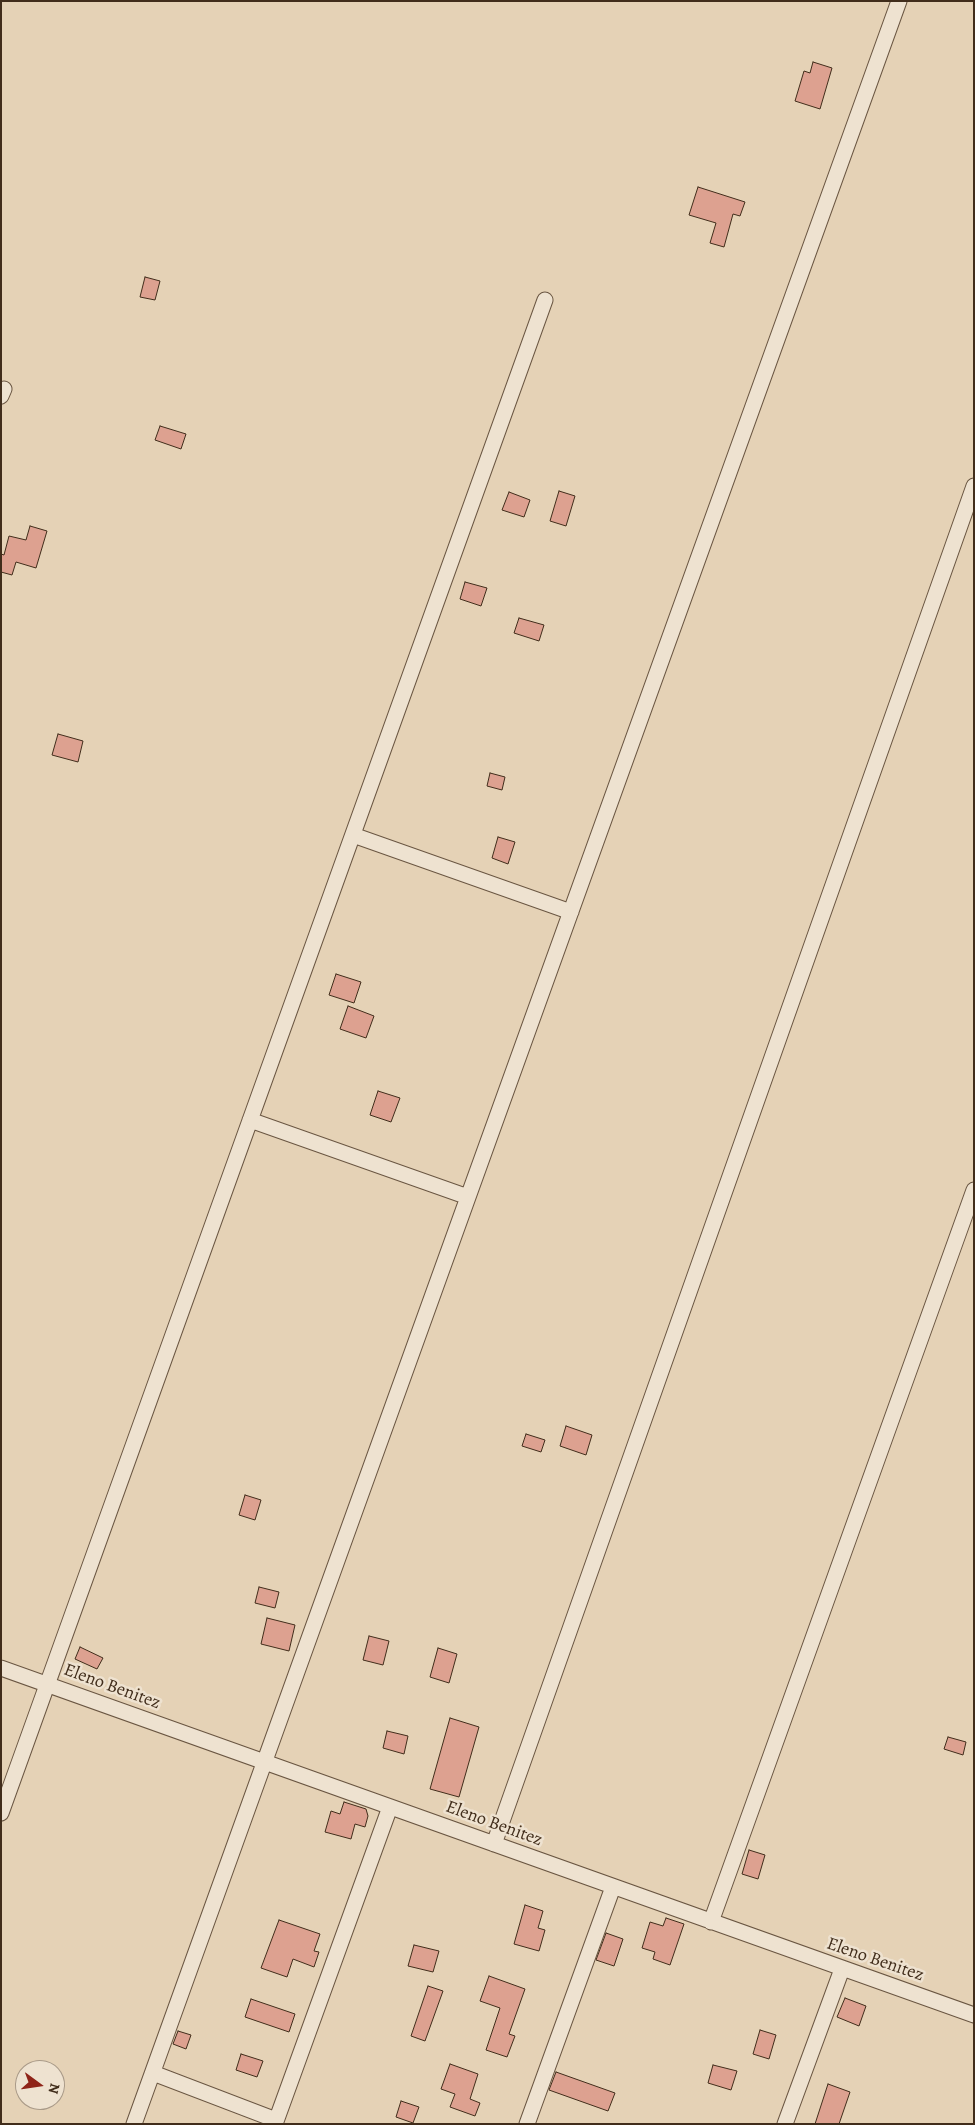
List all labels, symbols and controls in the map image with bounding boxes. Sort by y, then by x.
street label: Eleno Benitez [61,1660,163,1714]
street label: Eleno Benitez [443,1797,545,1851]
street label: Eleno Benitez [824,1933,926,1987]
north arrow [15,2060,65,2110]
text: N [44,2081,65,2096]

